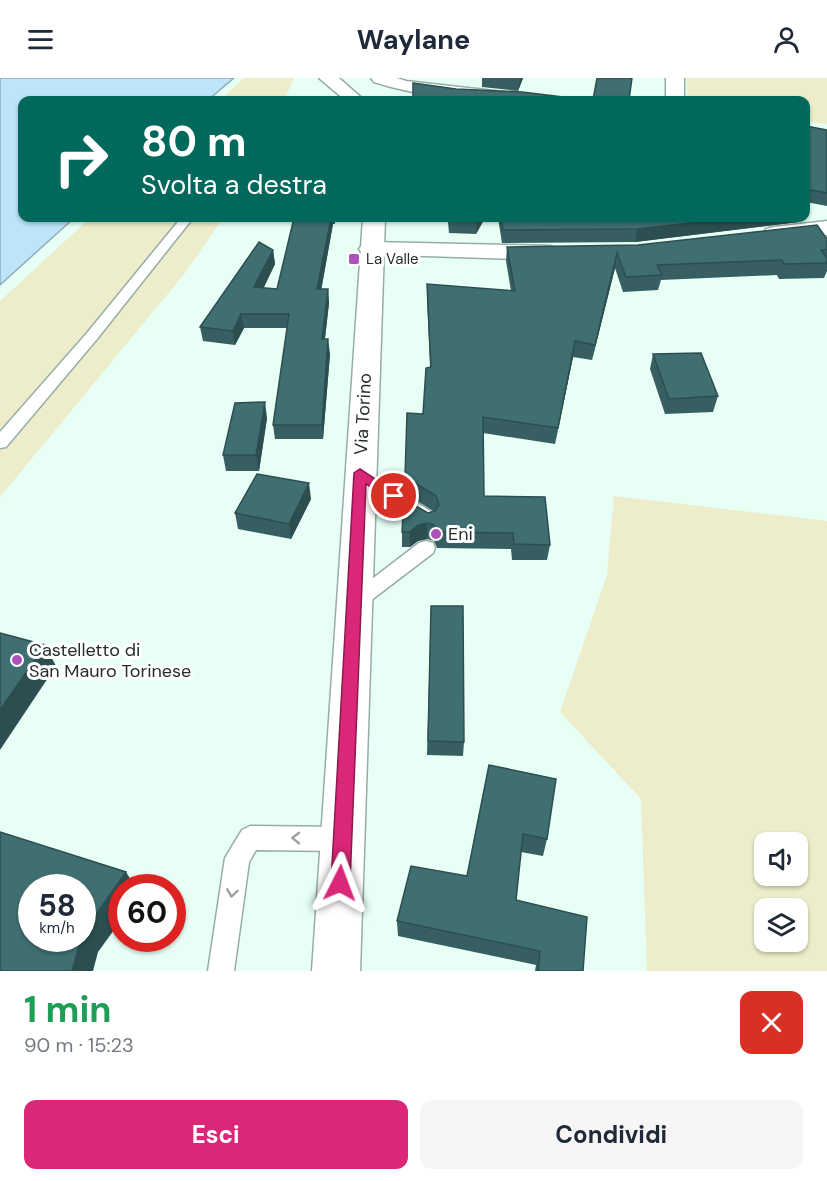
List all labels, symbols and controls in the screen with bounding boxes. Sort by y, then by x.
text: Waylane [357,22,470,57]
icon: menu [24,23,57,56]
icon: person [770,23,803,56]
text: 80 m [141,114,247,169]
icon: right [42,120,120,198]
text: Svolta a destra [141,167,327,202]
place label: La Valle [366,249,419,269]
marker: La Valle [347,252,361,266]
street label: Via Torino [349,372,377,456]
pin [368,470,419,521]
icon: arrive [377,479,410,512]
place label: Eni [448,522,473,546]
marker: Eni [429,527,443,541]
place label: Castelletto di San Mauro Torinese [29,638,191,683]
marker: Castelletto di San Mauro Torinese [10,653,24,667]
one-way arrow [292,831,301,844]
map controls [754,832,808,952]
button: sound [754,832,808,886]
position arrow [308,851,372,915]
speed limit sign: 60 [108,874,186,952]
text: 58 [38,886,76,925]
one-way arrow [227,888,239,897]
button: layers [754,898,808,952]
text: km/h [39,918,75,938]
text: 1 min [24,986,112,1033]
button: close [740,991,803,1054]
text: 90 m · 15:23 [24,1032,134,1058]
button: Esci [24,1100,408,1169]
button: Condividi [420,1100,803,1169]

